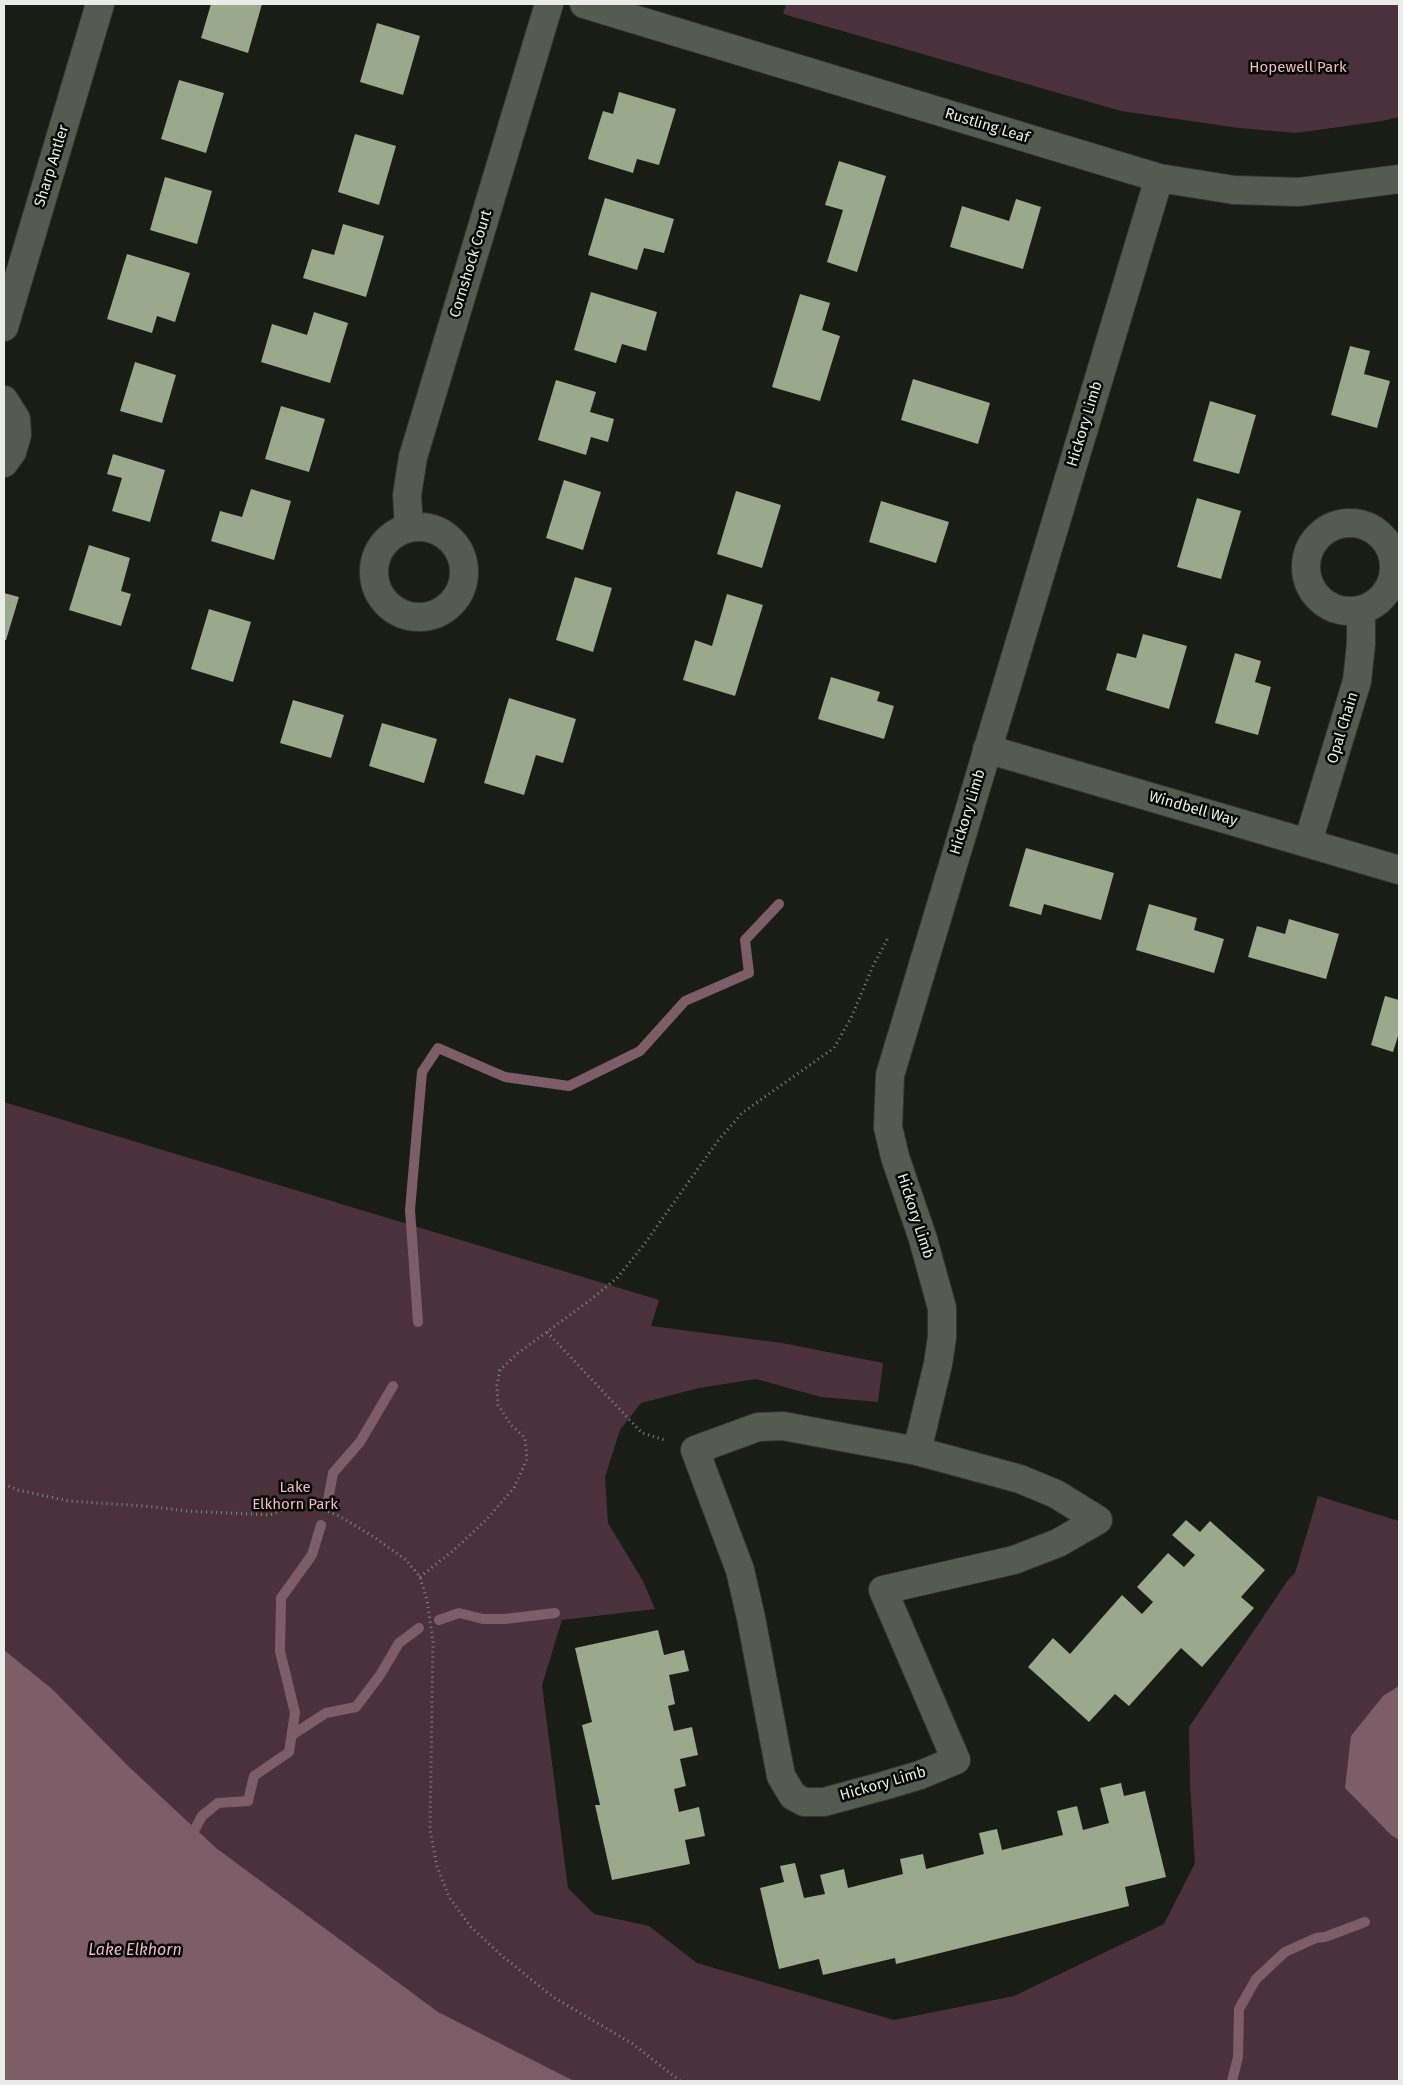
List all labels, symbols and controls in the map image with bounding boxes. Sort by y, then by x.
park label: Hopewell Park [1249,59,1347,77]
street label: Rustling Leaf [942,105,1032,147]
street label: Sharp Antler [31,123,73,209]
street label: Cornshock Court [446,208,496,320]
street label: Hickory Limb [1063,379,1107,469]
street label: Opal Chain [1324,690,1362,766]
street label: Hickory Limb [946,767,990,857]
street label: Windbell Way [1147,788,1239,830]
street label: Hickory Limb [893,1171,937,1261]
park label: Lake Elkhorn Park [252,1479,338,1514]
street label: Hickory Limb [838,1763,928,1805]
water label: Lake Elkhorn [88,1941,182,1961]

